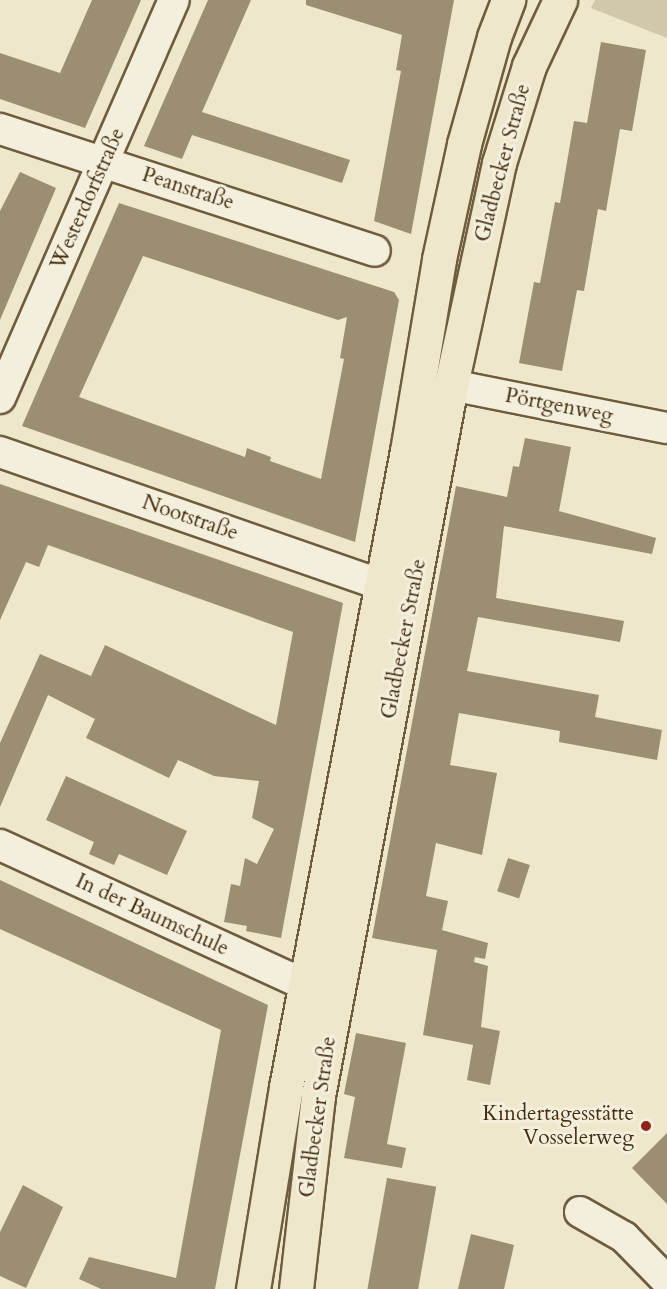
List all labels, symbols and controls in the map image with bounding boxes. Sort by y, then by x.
street label: Gladbecker Straße [470,81,536,245]
street label: Westerdorfstraße [45,124,131,274]
street label: Peanstraße [139,162,237,216]
street label: Pörtgenweg [503,383,615,429]
street label: Nootstraße [139,490,241,546]
street label: Gladbecker Straße [376,557,432,721]
street label: In der Baumschule [71,869,233,961]
street label: Gladbecker Straße [294,1035,342,1199]
place label: Kindertagesstätte Vosselerweg [482,1101,634,1151]
marker: Kindertagesstätte Vosselerweg [639,1119,653,1133]

